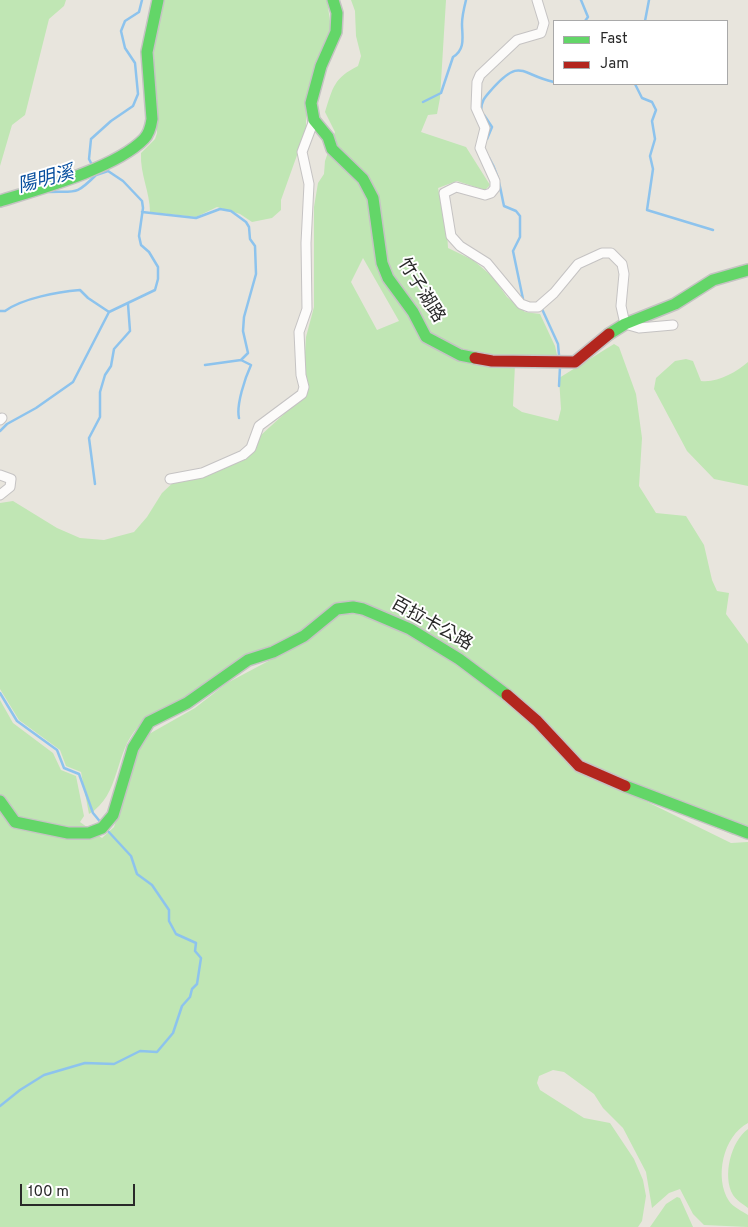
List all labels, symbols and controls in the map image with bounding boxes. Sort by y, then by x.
legend [553,20,728,85]
text: Fast [600,30,628,49]
text: Jam [600,55,629,74]
water label: 陽明溪 [16,163,76,199]
street label: 竹子湖路 [392,255,448,327]
street label: 百拉卡公路 [386,594,476,656]
scale bar [22,1174,138,1206]
text: 100 m [28,1183,69,1202]

